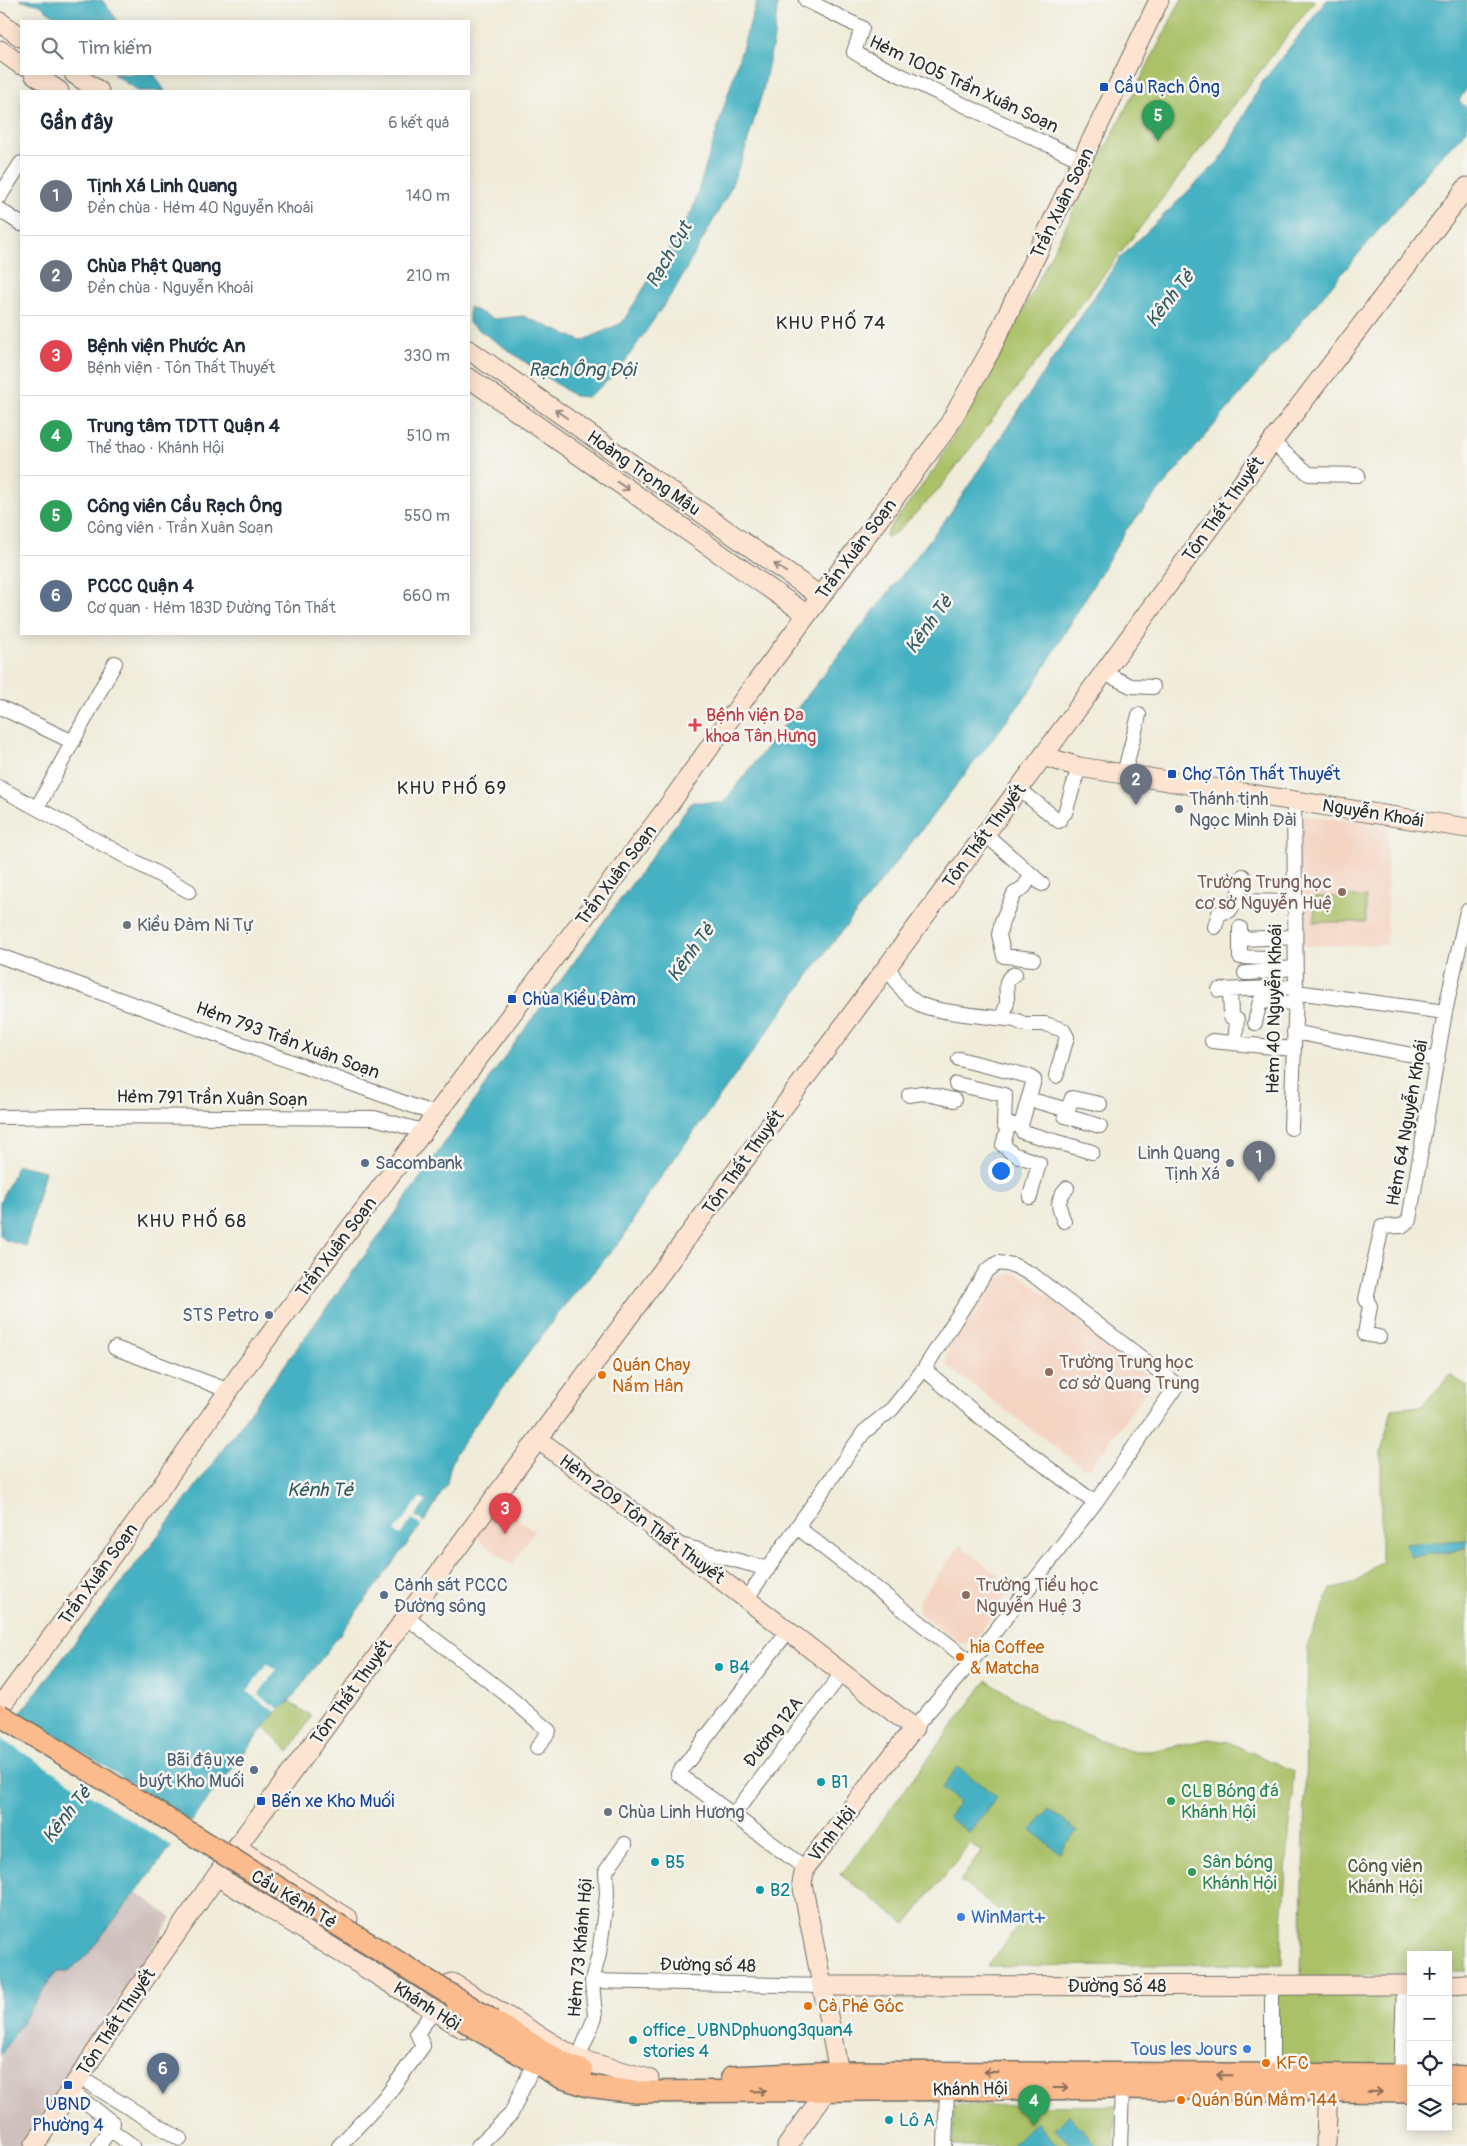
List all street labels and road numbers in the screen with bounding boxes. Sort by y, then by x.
street label: Hẻm 1005 Trần Xuân Soạn [865,29,1063,139]
street label: Trần Xuân Soạn [1025,144,1099,262]
street label: Hoàng Trọng Mậu [582,426,705,521]
street label: Tôn Thất Thuyết [1177,451,1270,567]
street label: Trần Xuân Soạn [810,494,902,604]
street label: Tôn Thất Thuyết [938,779,1032,893]
street label: Nguyễn Khoái [1321,794,1425,833]
street label: Trần Xuân Soạn [570,820,662,930]
street label: Hẻm 40 Nguyễn Khoái [1262,924,1287,1094]
street label: Hẻm 793 Trần Xuân Soạn [193,996,383,1084]
street label: Hẻm 64 Nguyễn Khoái [1382,1038,1433,1208]
street label: Hẻm 791 Trần Xuân Soạn [116,1084,308,1112]
street label: Tôn Thất Thuyết [697,1104,790,1220]
street label: Trần Xuân Soạn [290,1192,382,1302]
street label: Hẻm 209 Tôn Thất Thuyết [554,1450,730,1590]
street label: Trần Xuân Soạn [53,1518,143,1630]
street label: Tôn Thất Thuyết [305,1634,398,1750]
street label: Đường 12A [739,1692,808,1772]
street label: Vĩnh Hội [804,1802,861,1867]
street label: Cầu Kênh Tẻ [247,1864,341,1934]
street label: Hẻm 73 Khánh Hội [563,1878,598,2018]
street label: Đường số 48 [660,1953,756,1978]
street label: Tôn Thất Thuyết [72,1964,161,2080]
street label: Đường Số 48 [1068,1975,1166,1998]
street label: Khánh Hội [389,1977,464,2036]
street label: Khánh Hội [932,2077,1008,2102]

